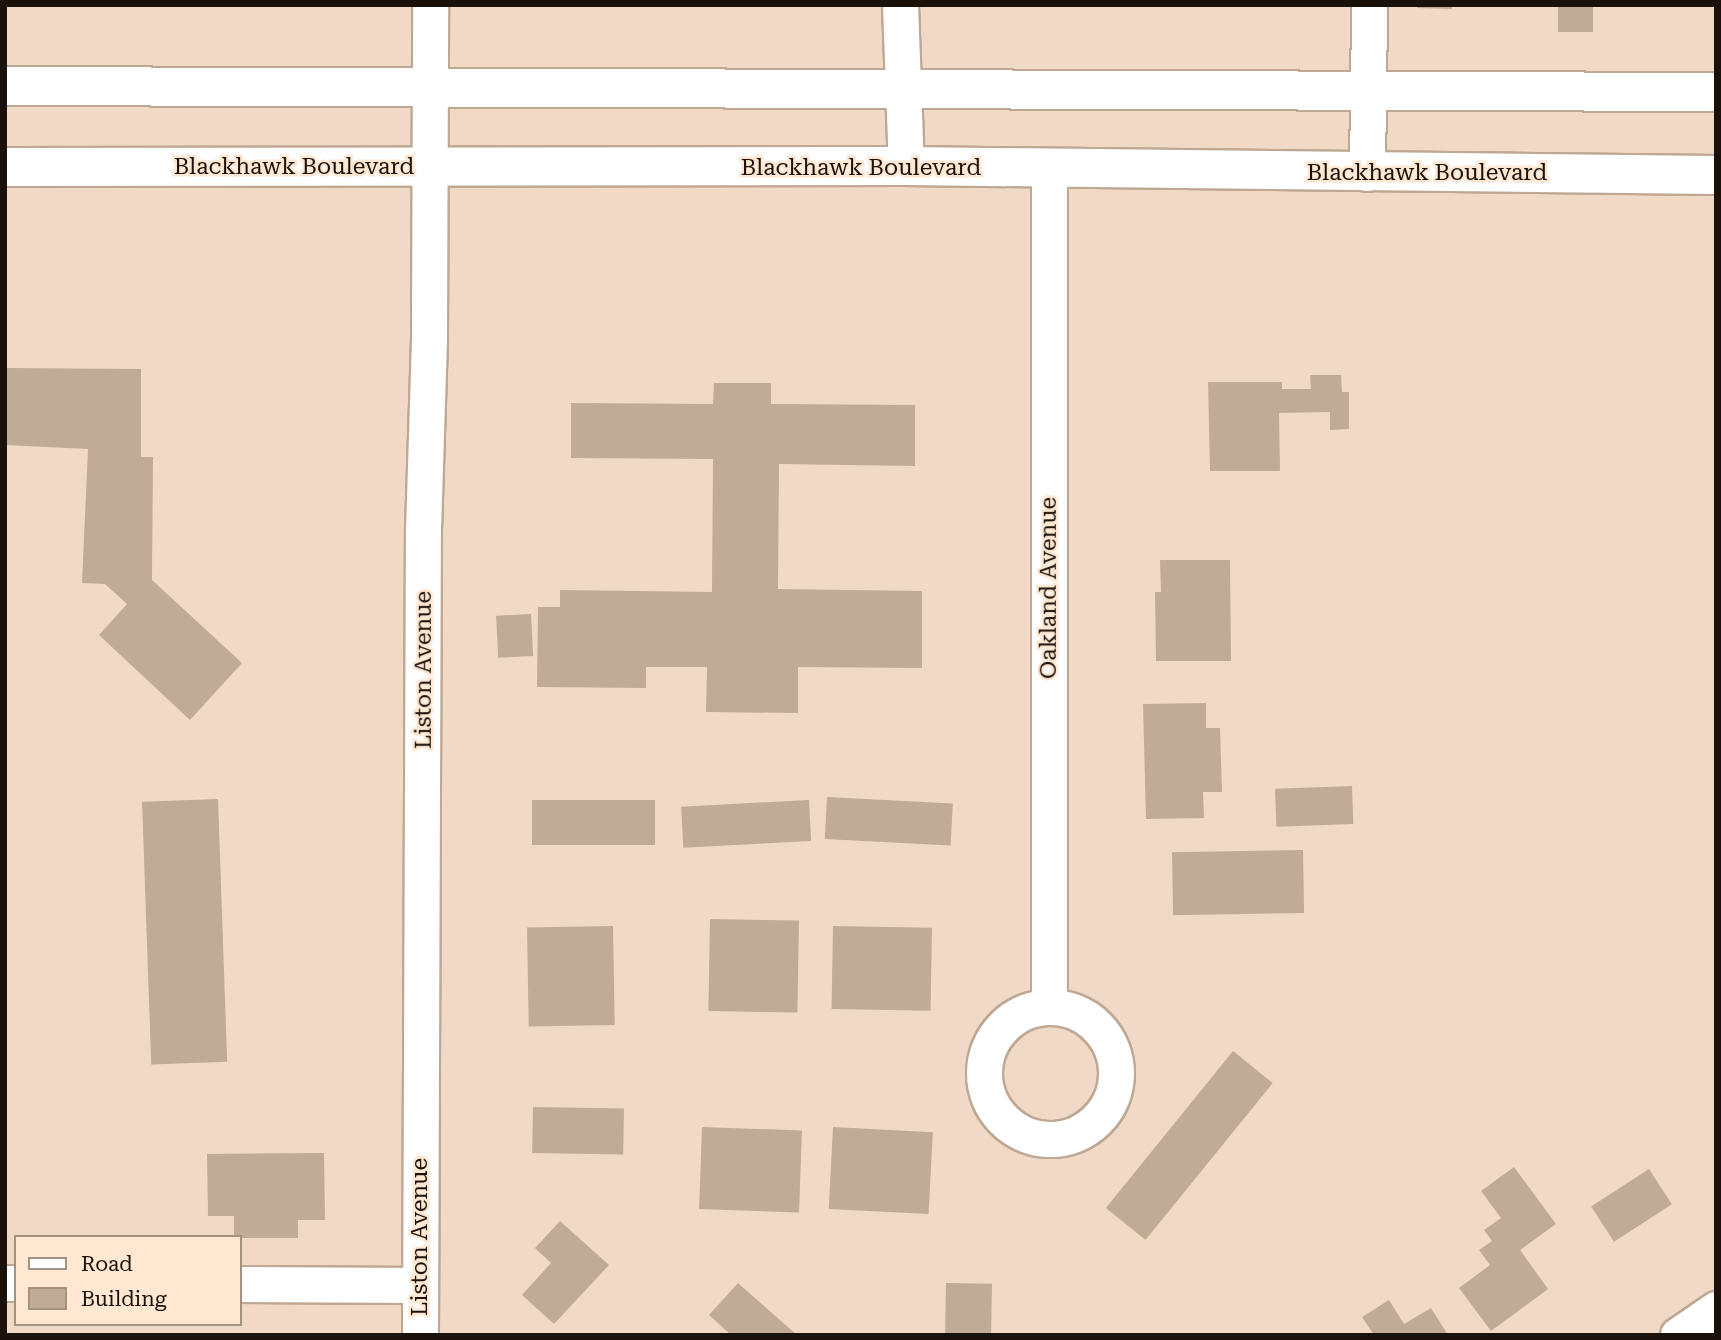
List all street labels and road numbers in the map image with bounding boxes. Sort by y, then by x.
street label: Blackhawk Boulevard [174,153,414,181]
street label: Blackhawk Boulevard [741,154,981,182]
street label: Blackhawk Boulevard [1307,159,1547,187]
street label: Oakland Avenue [1035,497,1063,679]
street label: Liston Avenue [410,591,438,749]
street label: Liston Avenue [406,1158,434,1316]

